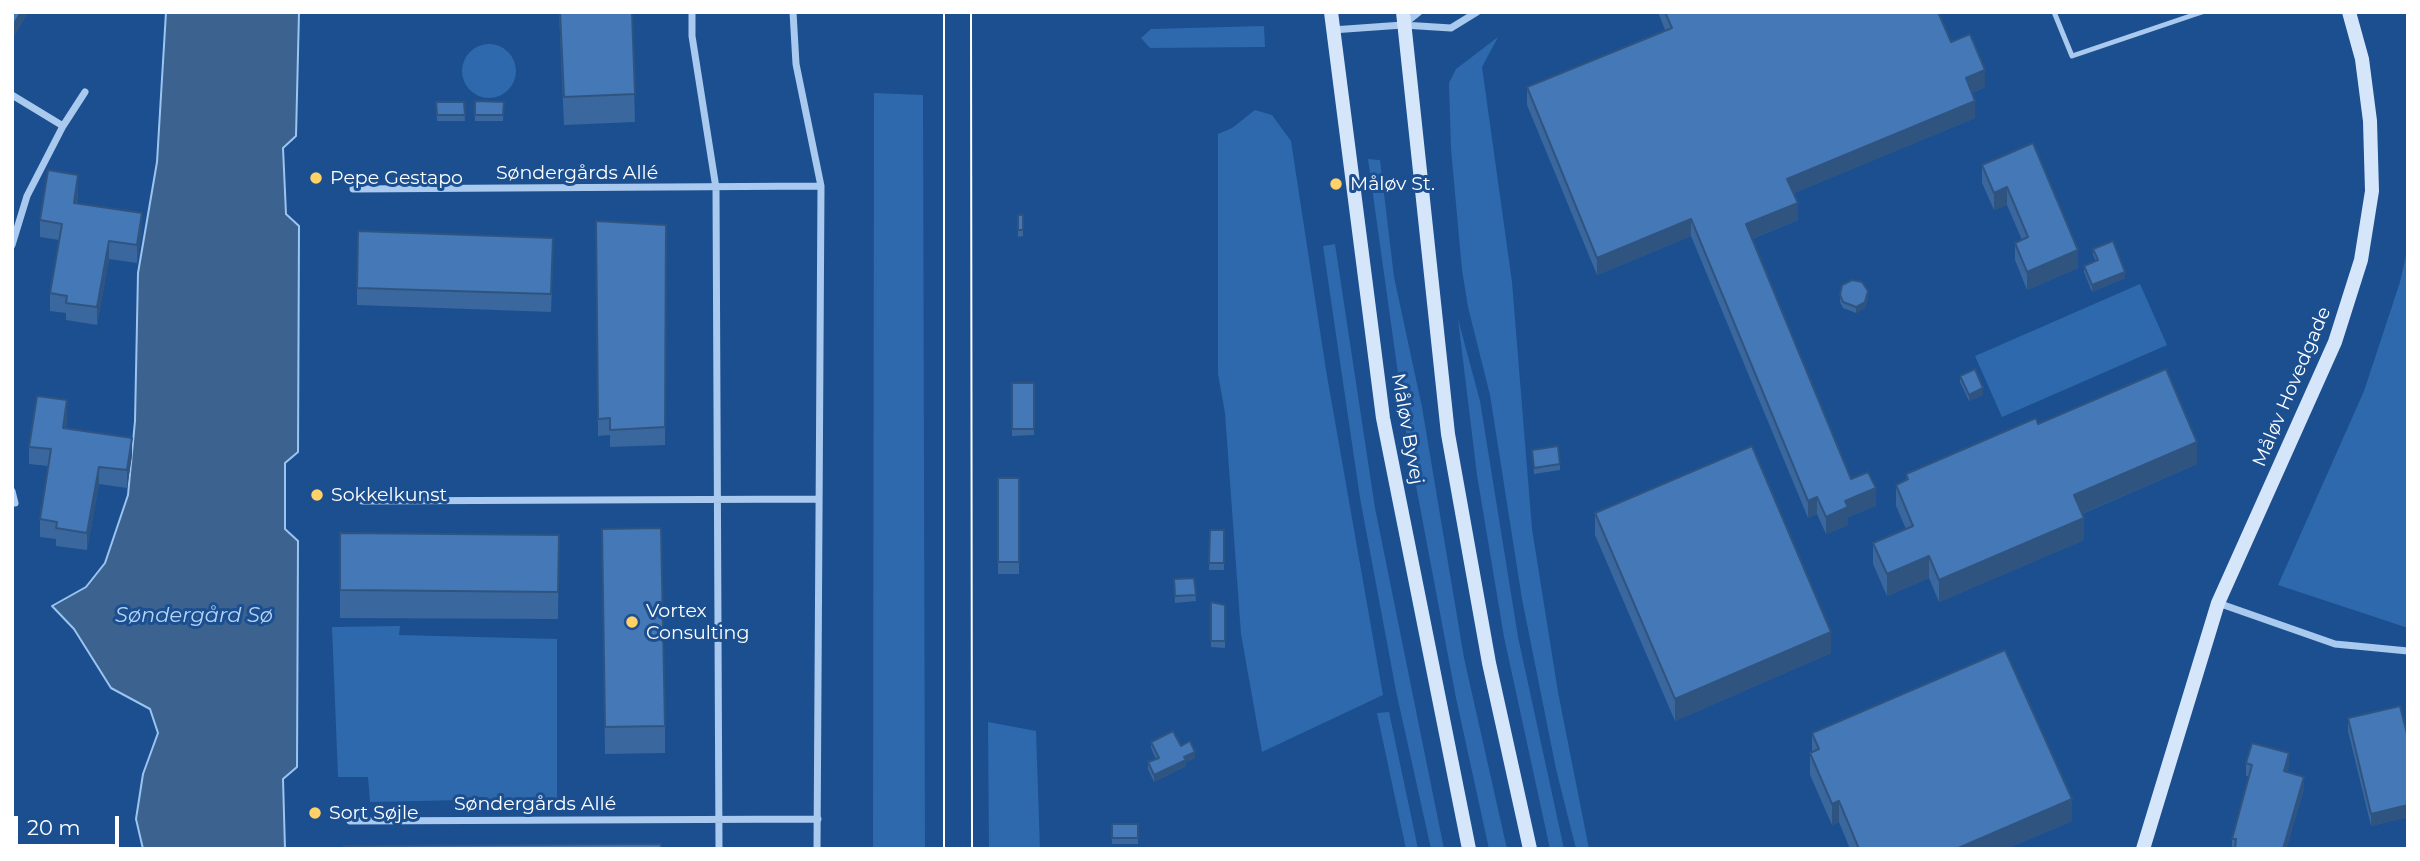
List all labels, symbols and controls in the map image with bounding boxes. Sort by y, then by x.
street label: Søndergårds Allé [496,162,658,184]
place label: Pepe Gestapo [330,167,463,189]
marker: Pepe Gestapo [308,170,324,186]
place label: Måløv St. [1350,173,1435,195]
marker: Måløv St. [1328,176,1344,192]
street label: Måløv Hovedgade [2248,304,2336,470]
street label: Måløv Byvej [1386,372,1428,486]
place label: Sokkelkunst [331,484,447,506]
marker: Sokkelkunst [309,487,325,503]
place label: Vortex Consulting [646,600,749,644]
water label: Søndergård Sø [115,603,273,629]
marker: Vortex Consulting [624,614,640,630]
street label: Søndergårds Allé [454,793,616,815]
scale bar [18,802,122,846]
place label: Sort Søjle [329,802,419,824]
marker: Sort Søjle [307,805,323,821]
text: 20 m [27,815,81,840]

